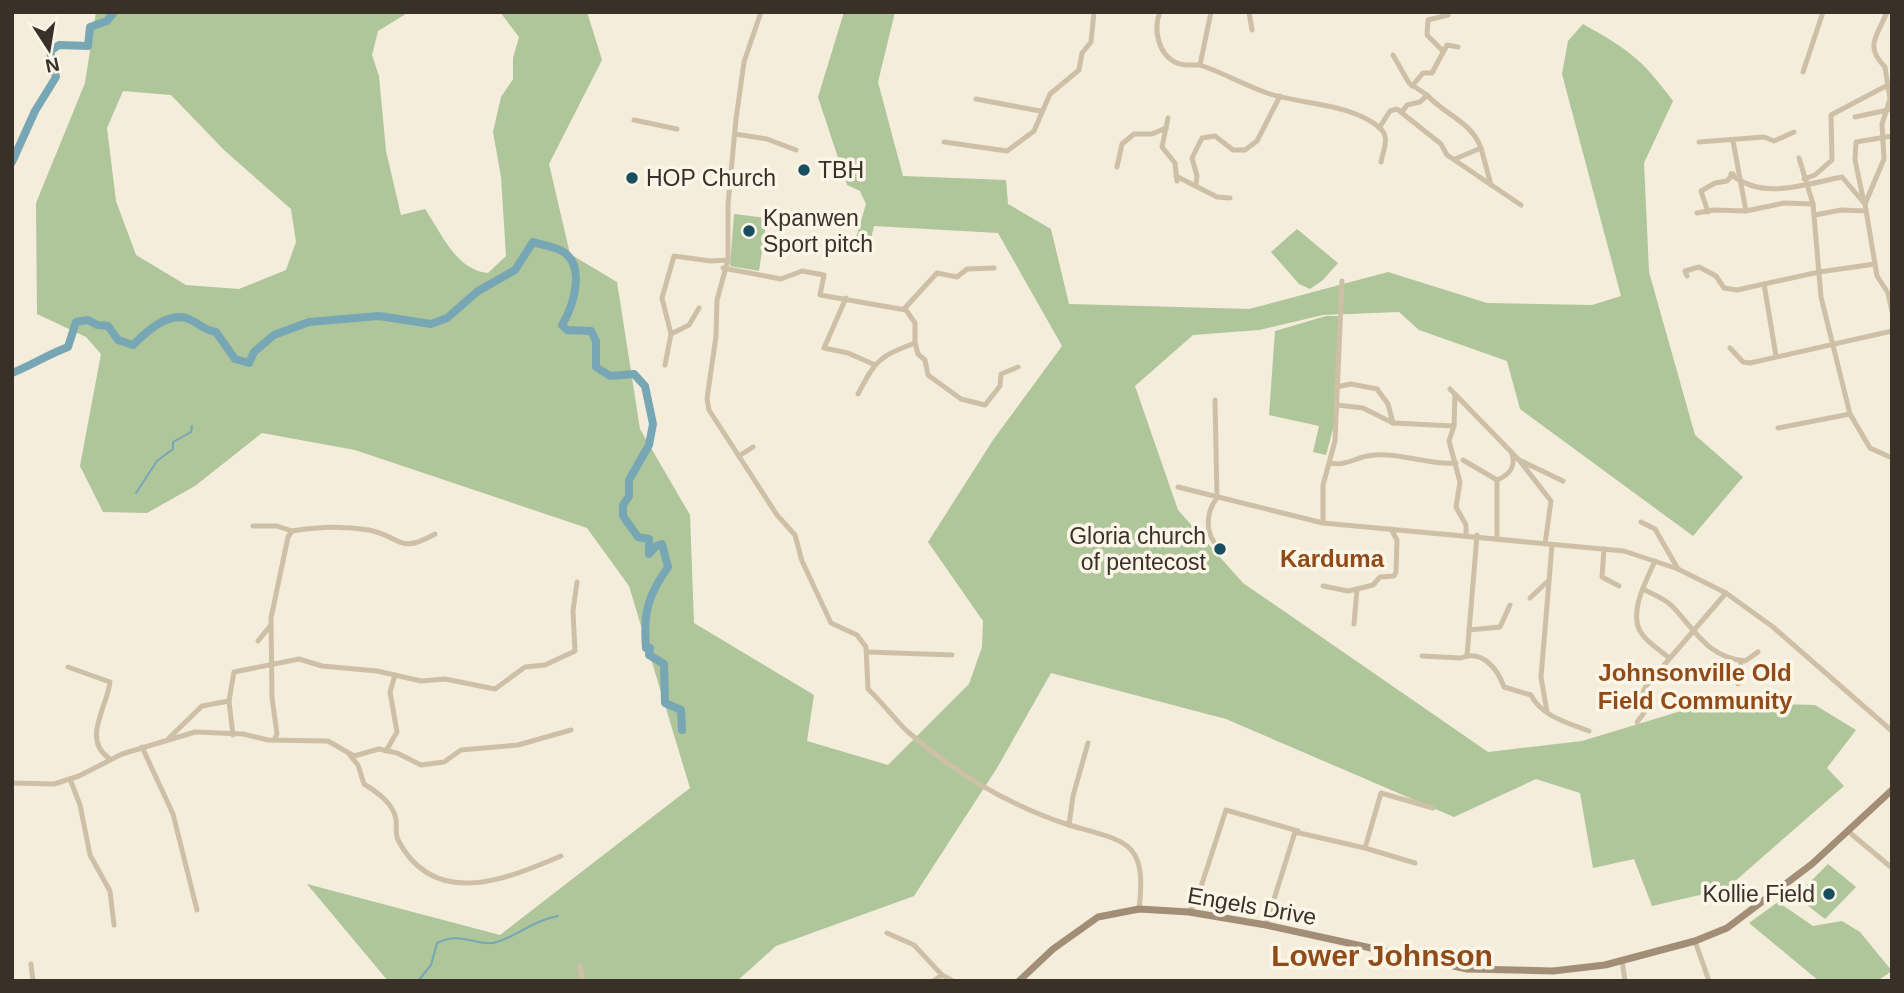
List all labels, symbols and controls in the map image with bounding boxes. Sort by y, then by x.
north arrow [14,14,84,84]
text: N [44,53,61,77]
place label: TBH [818,157,864,183]
marker: TBH [796,162,812,178]
place label: HOP Church [646,165,776,191]
marker: HOP Church [624,170,640,186]
place label: Kpanwen Sport pitch [763,205,873,257]
marker: Kpanwen Sport pitch [741,223,757,239]
place label: Gloria church of pentecost [1069,523,1207,575]
marker: Gloria church of pentecost [1212,541,1228,557]
district label: Karduma [1280,545,1385,572]
district label: Johnsonville Old Field Community [1598,659,1793,714]
place label: Kollie Field [1703,881,1815,907]
street label: Engels Drive [1186,882,1318,930]
marker: Kollie Field [1821,886,1837,902]
district label: Lower Johnson [1271,939,1493,972]

